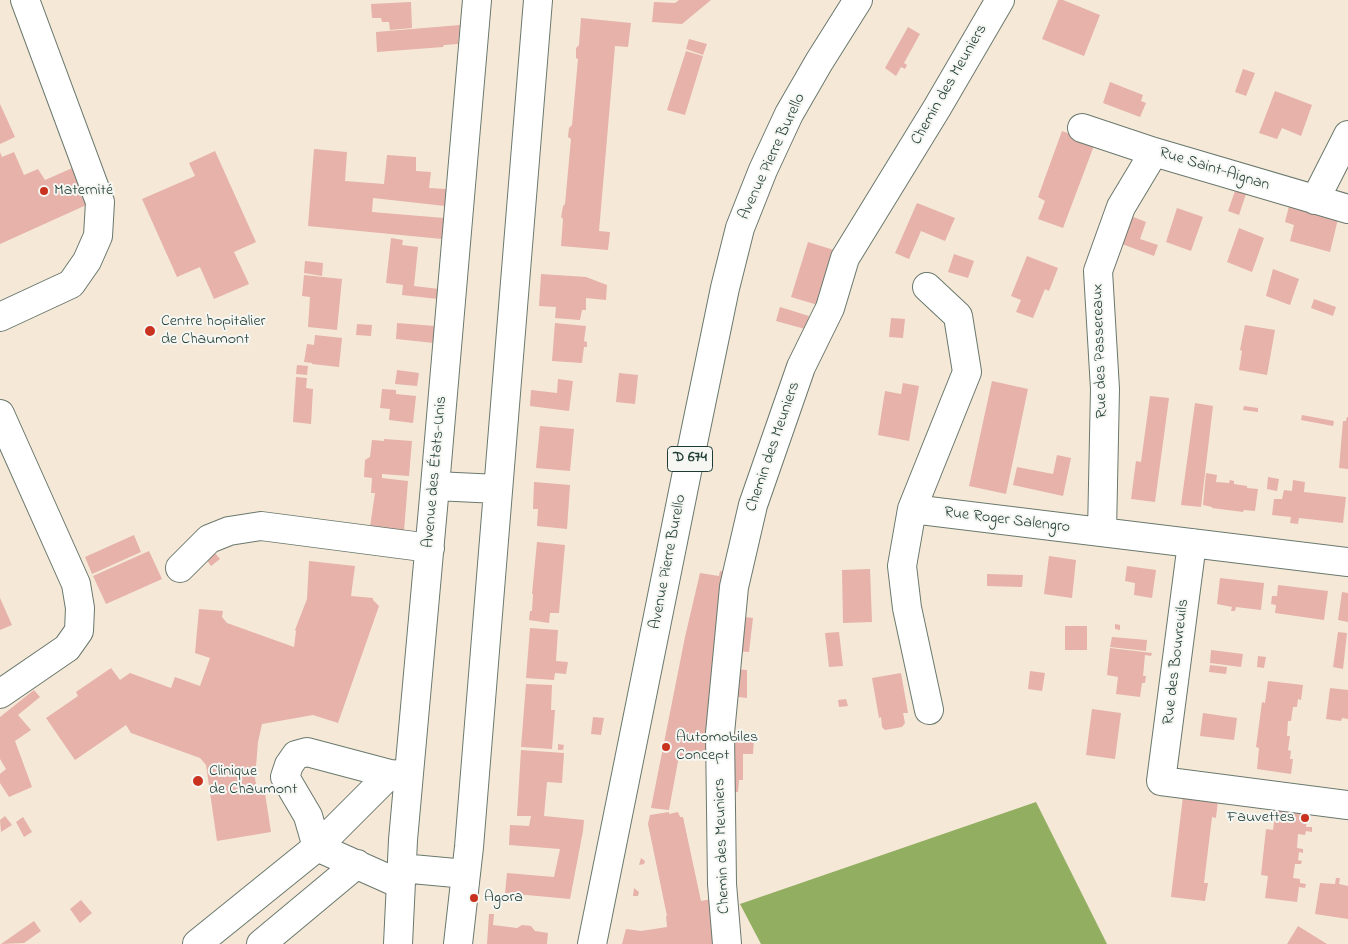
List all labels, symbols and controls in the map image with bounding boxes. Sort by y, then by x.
street label: Chemin des Meuniers [908,21,992,149]
street label: Avenue Pierre Burello [735,91,811,223]
street label: Rue Saint-Aignan [1156,144,1272,196]
place label: Maternité [54,181,113,201]
marker: Maternité [38,185,50,197]
street label: Rue des Passereaux [1089,283,1113,419]
place label: Centre hopitalier de Chaumont [161,312,266,350]
marker: Centre hopitalier de Chaumont [143,324,157,338]
street label: Chemin des Meuniers [743,380,805,514]
street label: Avenue des États-Unis [420,395,452,549]
road number: D 674 [668,446,712,472]
street label: Avenue Pierre Burello [647,493,691,631]
street label: Rue Roger Salengro [943,504,1071,538]
street label: Rue des Bouvreuils [1160,598,1194,726]
place label: Automobiles Concept [676,728,758,766]
marker: Automobiles Concept [660,741,672,753]
place label: Clinique de Chaumont [209,762,297,800]
marker: Clinique de Chaumont [191,774,205,788]
street label: Chemin des Meuniers [711,778,735,914]
place label: Fauvettes [1227,808,1295,828]
marker: Fauvettes [1299,812,1311,824]
place label: Agora [484,888,523,908]
marker: Agora [468,892,480,904]

